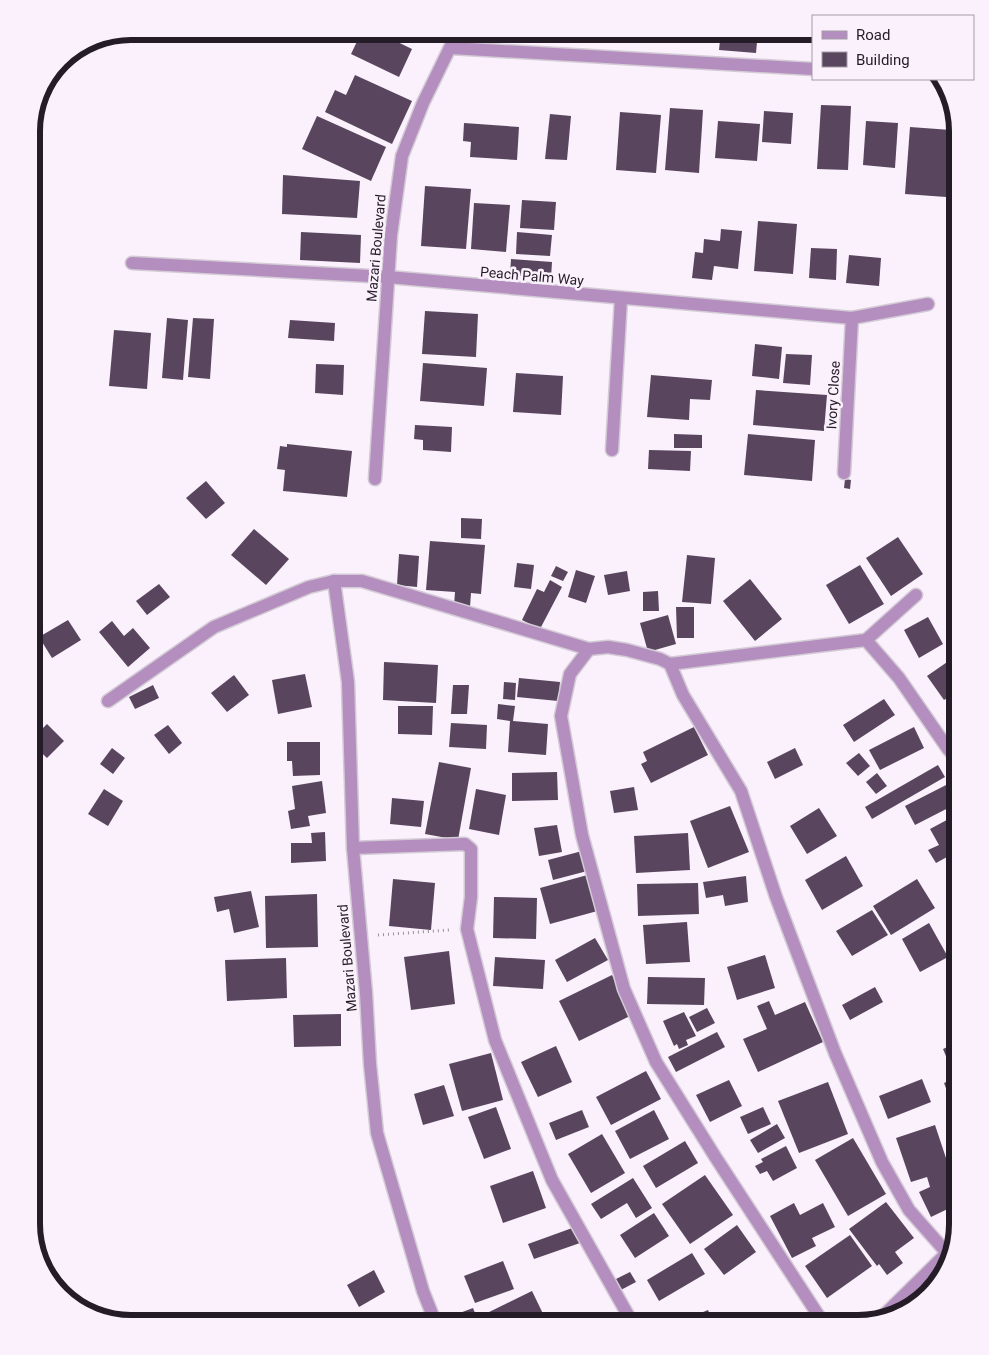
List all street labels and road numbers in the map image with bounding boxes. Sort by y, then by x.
street label: Mazari Boulevard [363,194,389,302]
street label: Peach Palm Way [479,263,585,289]
street label: Ivory Close [823,360,843,430]
street label: Mazari Boulevard [334,904,360,1012]

